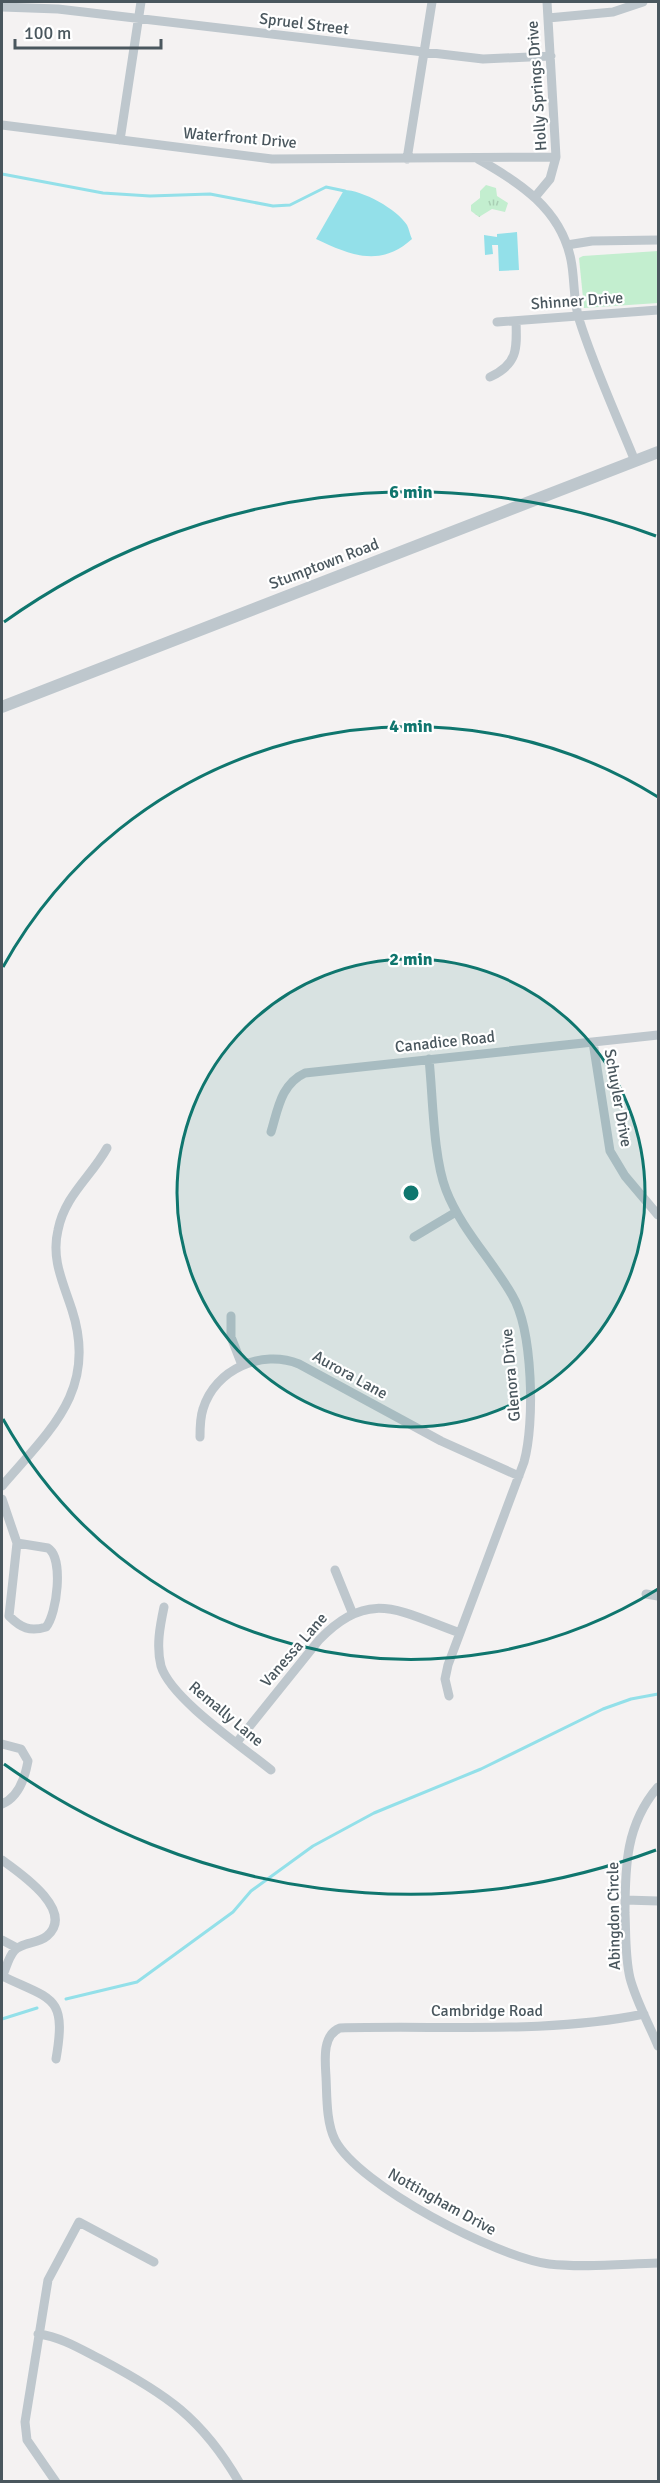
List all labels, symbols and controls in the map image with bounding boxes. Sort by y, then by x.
street label: Spruel Street [258,9,350,39]
scale bar [15,12,160,50]
street label: Holly Springs Drive [522,20,552,152]
text: 100 m [24,22,71,44]
street label: Waterfront Drive [182,123,298,153]
street label: Shinner Drive [530,288,624,314]
text: 6 min [389,481,433,503]
street label: Stumptown Road [266,534,382,594]
text: 4 min [389,715,433,737]
text: 2 min [389,948,433,970]
street label: Canadice Road [394,1027,496,1057]
street label: Schuyler Drive [600,1047,636,1149]
centre of rings [401,1183,421,1203]
street label: Glenora Drive [497,1328,525,1422]
street label: Aurora Lane [309,1346,391,1404]
street label: Vanessa Lane [256,1609,332,1691]
street label: Remally Lane [185,1677,267,1751]
street label: Abingdon Circle [603,1862,625,1970]
street label: Cambridge Road [431,2001,543,2021]
street label: Nottingham Drive [384,2164,500,2240]

